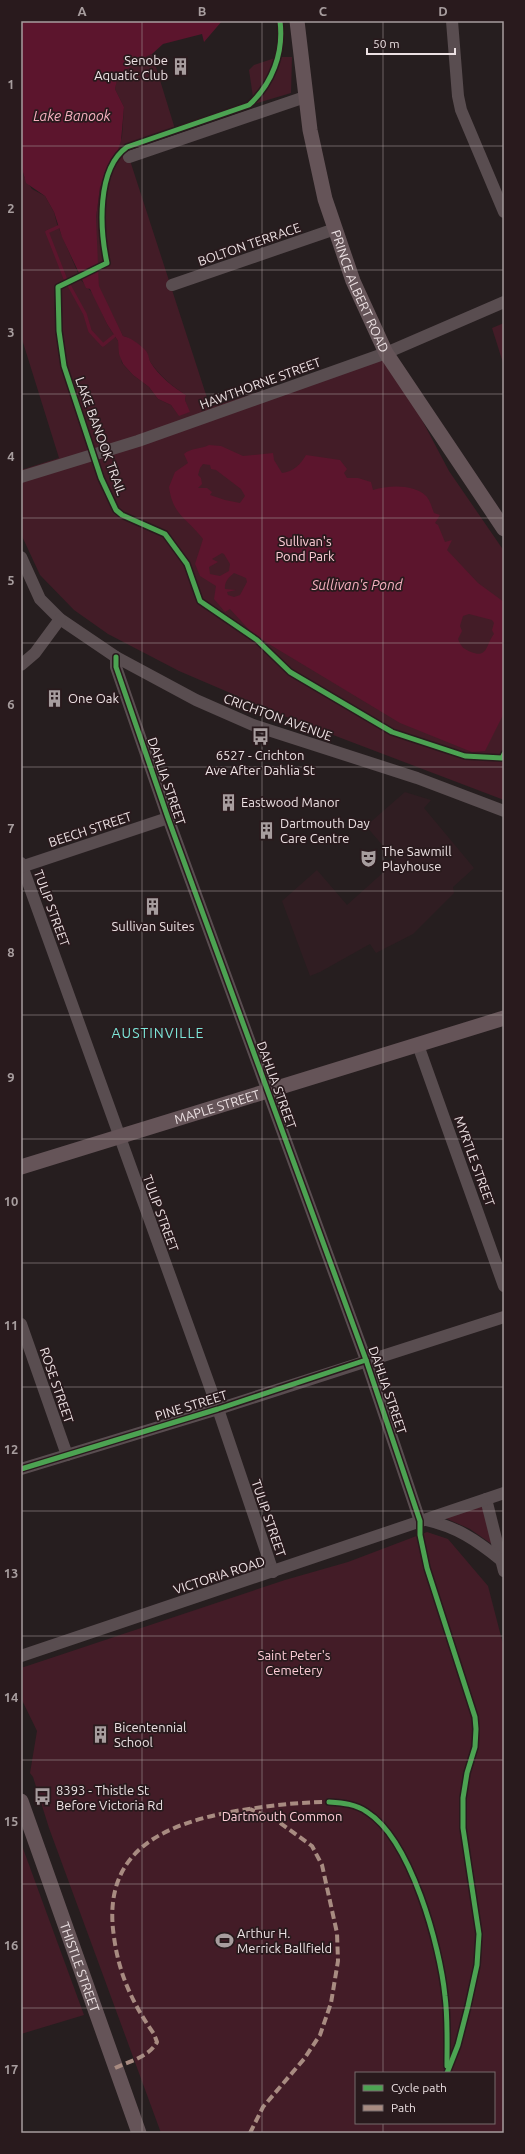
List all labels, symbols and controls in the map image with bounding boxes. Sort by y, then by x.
text: A [77,4,87,18]
text: B [198,4,207,18]
text: C [319,4,328,18]
text: D [438,4,448,18]
scale bar [367,30,455,56]
text: 50 m [373,37,400,50]
place label: Senobe Aquatic Club [94,53,168,82]
building icon: Senobe Aquatic Club [171,57,191,77]
text: 1 [7,77,15,91]
water label: Lake Banook [33,108,112,124]
text: 2 [7,201,15,215]
street label: BOLTON TERRACE [196,220,302,268]
street label: PRINCE ALBERT ROAD [329,228,392,355]
text: 3 [7,325,15,339]
street label: HAWTHORNE STREET [198,355,322,411]
street label: LAKE BANOOK TRAIL [73,375,129,497]
text: 4 [7,449,15,463]
park label: Sullivan's Pond Park [275,534,335,563]
text: 5 [7,573,15,587]
water label: Sullivan's Pond [310,577,404,593]
building icon: One Oak [45,688,65,708]
place label: One Oak [68,691,119,705]
street label: CRICHTON AVENUE [222,691,334,743]
text: 6 [7,697,15,711]
bus stop icon: 6527 - Crichton Ave After Dahlia St [250,726,270,746]
street label: DAHLIA STREET [145,735,189,827]
place label: 6527 - Crichton Ave After Dahlia St [205,748,315,777]
building icon: Eastwood Manor [218,792,238,812]
place label: Eastwood Manor [241,795,340,809]
street label: BEECH STREET [47,809,133,849]
place label: Dartmouth Day Care Centre [280,816,370,845]
building icon: Dartmouth Day Care Centre [257,820,277,840]
text: 7 [7,821,15,835]
place label: The Sawmill Playhouse [382,844,452,873]
theatre icon: The Sawmill Playhouse [359,848,379,868]
street label: TULIP STREET [32,868,72,948]
building icon: Sullivan Suites [143,897,163,917]
place label: Sullivan Suites [112,919,195,933]
text: 8 [7,945,15,959]
district label: AUSTINVILLE [112,1025,204,1041]
street label: DAHLIA STREET [255,1039,299,1131]
text: 9 [7,1070,15,1084]
street label: MAPLE STREET [173,1087,261,1126]
street label: MYRTLE STREET [452,1114,498,1208]
street label: TULIP STREET [141,1173,181,1253]
text: 10 [4,1194,18,1208]
text: 11 [4,1318,18,1332]
street label: DAHLIA STREET [366,1344,410,1436]
street label: ROSE STREET [37,1345,77,1425]
street label: PINE STREET [153,1387,229,1423]
text: 12 [4,1442,18,1456]
street label: TULIP STREET [249,1478,289,1558]
street label: VICTORIA ROAD [171,1554,267,1596]
text: 13 [4,1566,18,1580]
park label: Saint Peter's Cemetery [258,1648,331,1677]
text: 14 [4,1690,18,1704]
place label: Bicentennial School [114,1720,187,1749]
building icon: Bicentennial School [91,1724,111,1744]
place label: 8393 - Thistle St Before Victoria Rd [56,1783,163,1812]
bus stop icon: 8393 - Thistle St Before Victoria Rd [33,1787,53,1807]
park label: Dartmouth Common [222,1809,342,1823]
text: 15 [4,1814,18,1828]
street label: THISTLE STREET [58,1920,102,2014]
place label: Arthur H. Merrick Ballfield [237,1926,332,1955]
sports icon: Arthur H. Merrick Ballfield [214,1930,234,1950]
text: 16 [4,1938,18,1952]
text: 17 [4,2062,18,2076]
legend [355,2072,495,2124]
text: Cycle path [391,2081,447,2094]
text: Path [391,2101,416,2114]

